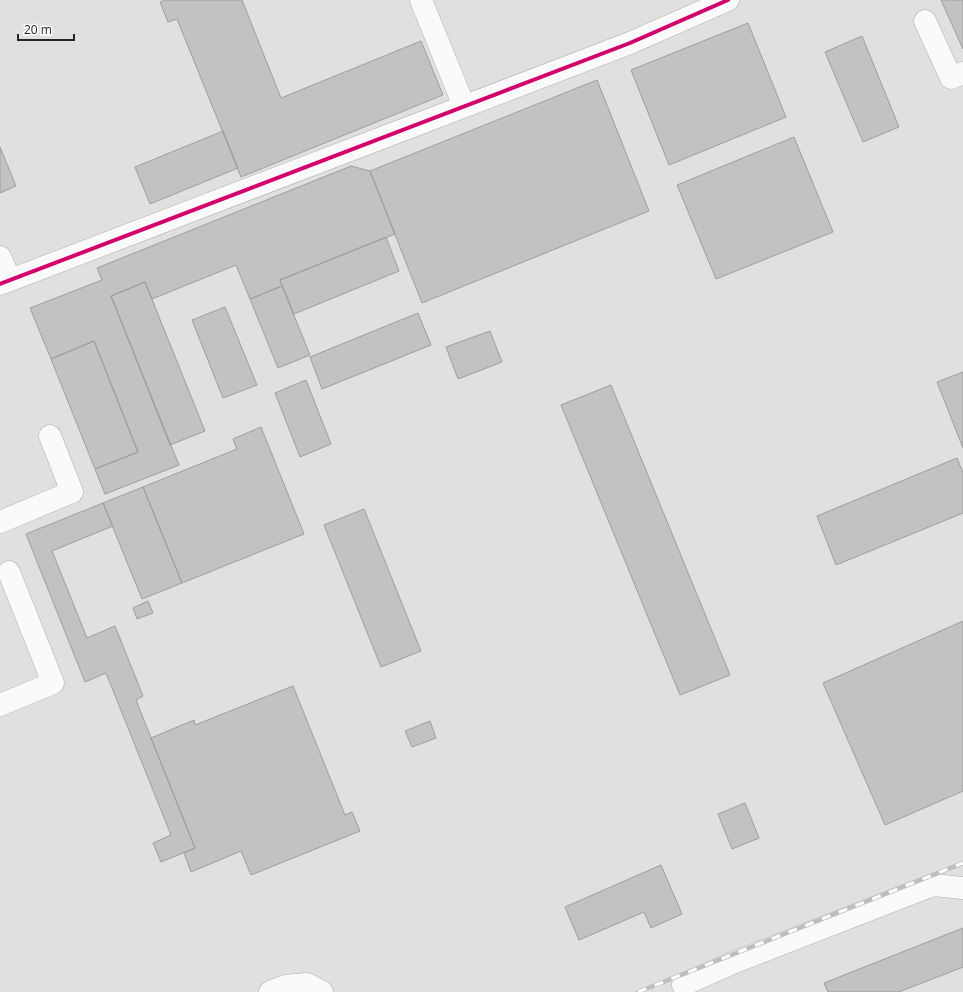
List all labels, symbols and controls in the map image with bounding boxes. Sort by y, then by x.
scale bar [18,16,74,42]
text: 20 m [24,21,52,38]

